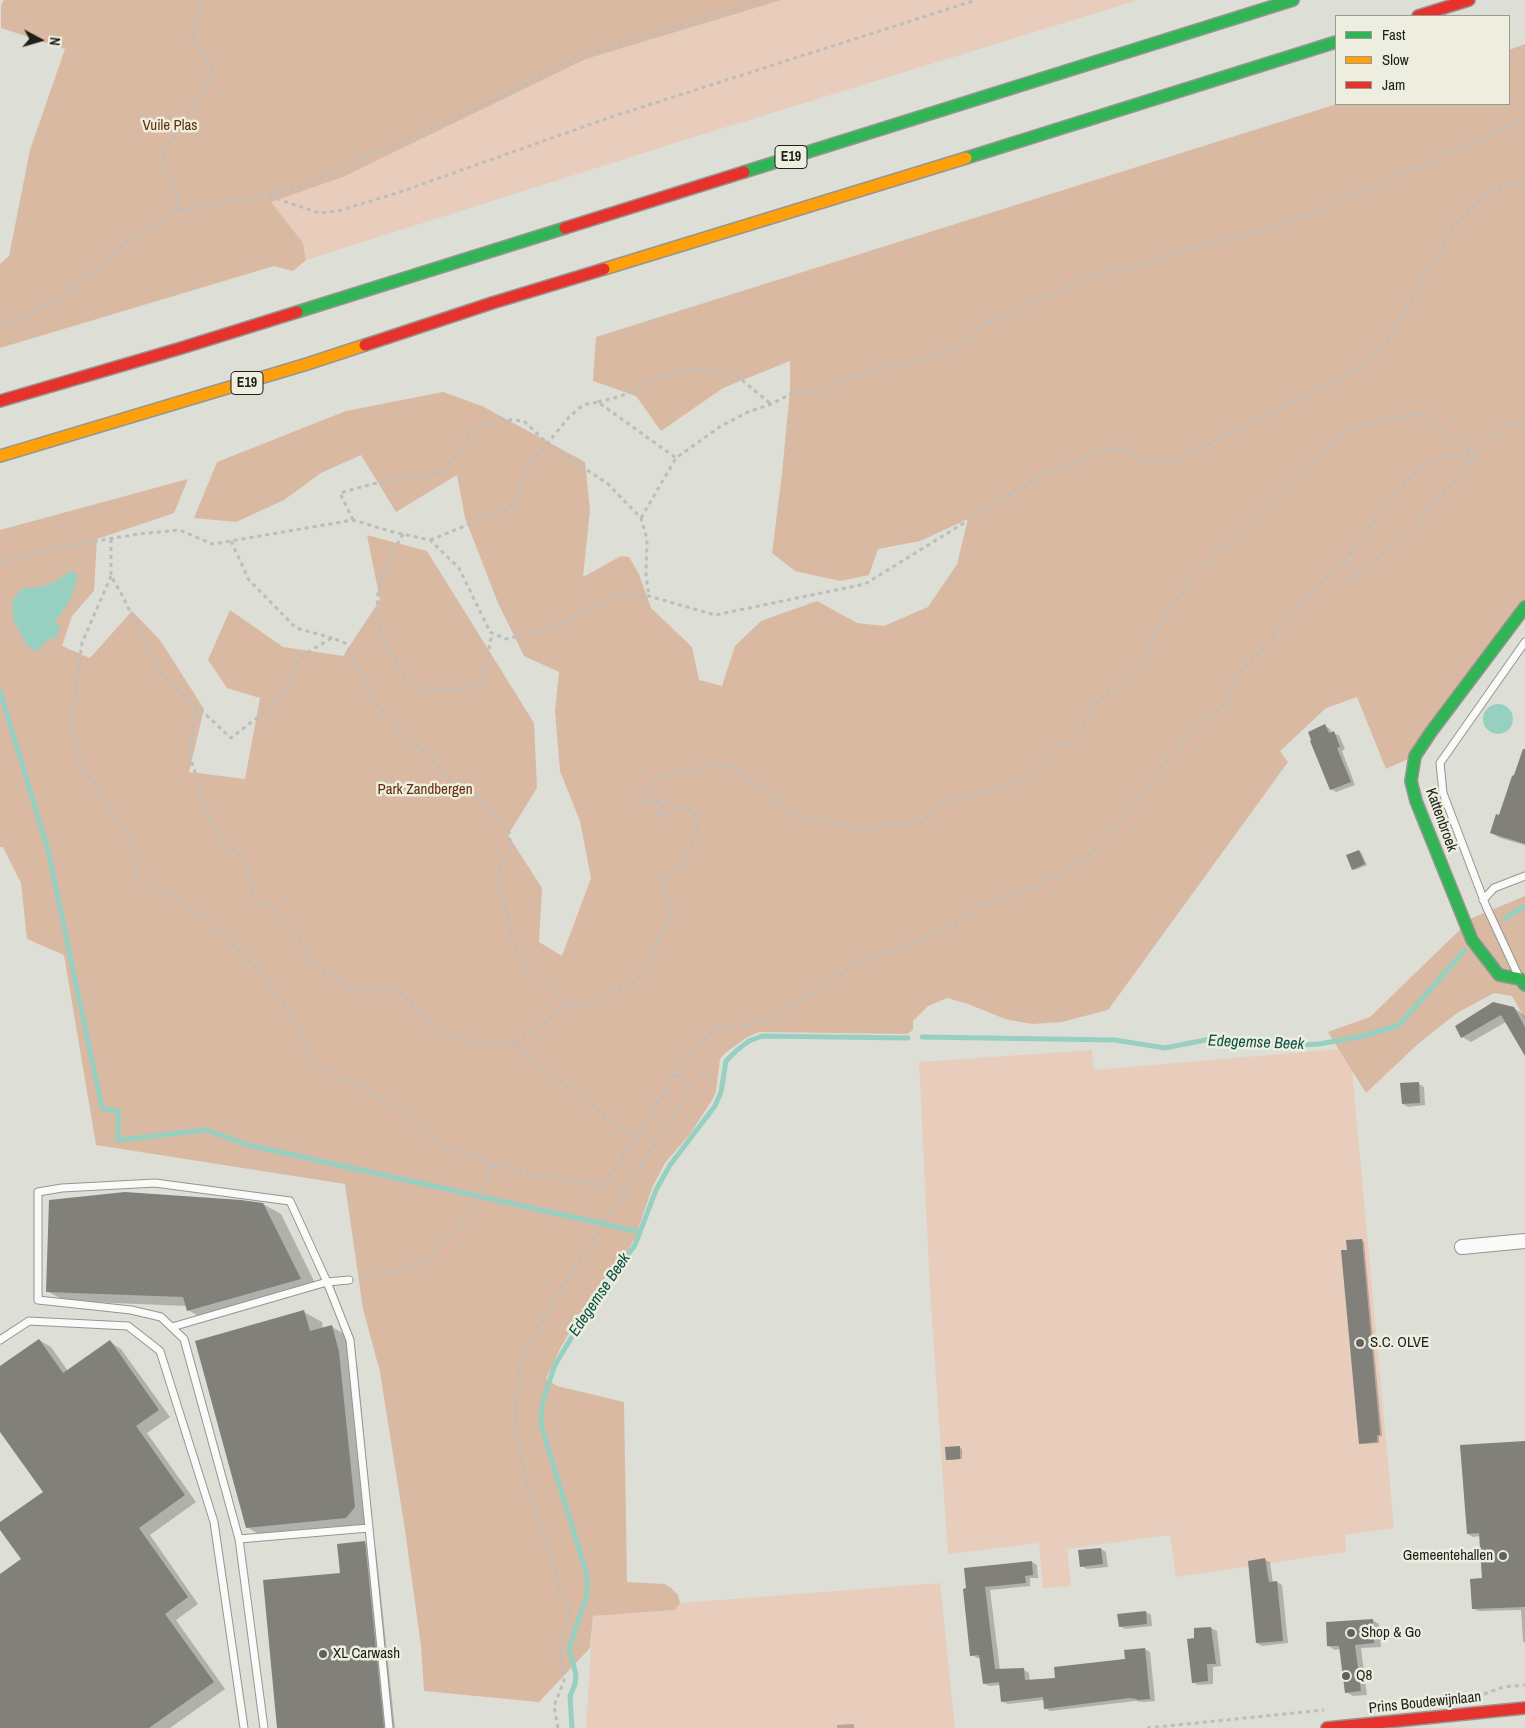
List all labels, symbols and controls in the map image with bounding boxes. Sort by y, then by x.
north arrow [15,15,65,65]
legend [1335,15,1510,105]
text: Fast [1382,24,1405,45]
text: N [46,36,64,47]
text: Slow [1382,49,1409,70]
text: Jam [1382,74,1405,95]
park label: Vuile Plas [143,117,197,135]
road number: E19 [775,146,807,168]
road number: E19 [231,372,263,394]
park label: Park Zandbergen [377,781,473,799]
street label: Kattenbroek [1421,786,1461,854]
water label: Edegemse Beek [1208,1032,1304,1054]
water label: Edegemse Beek [565,1250,635,1340]
place label: S.C. OLVE [1370,1334,1429,1352]
marker: S.C. OLVE [1354,1337,1366,1349]
place label: Gemeentehallen [1403,1547,1493,1565]
marker: Gemeentehallen [1497,1550,1509,1562]
place label: Shop & Go [1361,1624,1421,1642]
marker: Shop & Go [1345,1627,1357,1639]
place label: XL Carwash [333,1645,400,1663]
marker: XL Carwash [317,1648,329,1660]
place label: Q8 [1356,1667,1372,1685]
marker: Q8 [1340,1670,1352,1682]
street label: Prins Boudewijnlaan [1368,1688,1482,1718]

